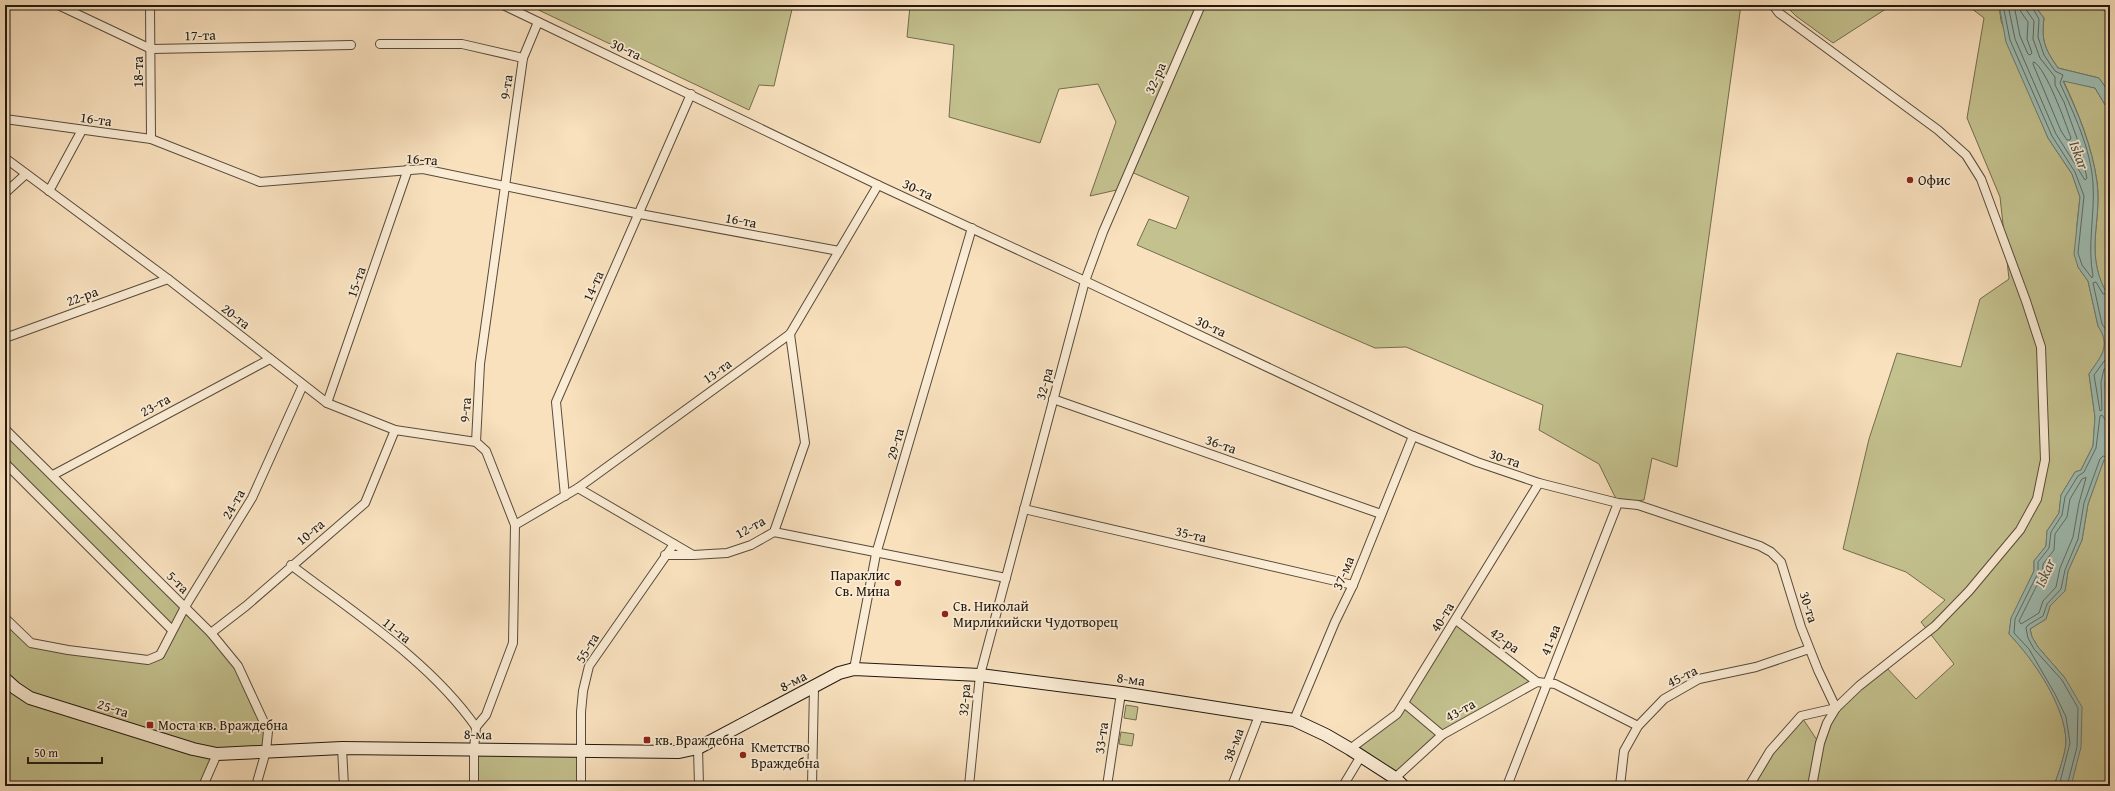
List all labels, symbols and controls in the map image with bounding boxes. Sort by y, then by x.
street label: 17-та [184,25,216,45]
street label: 30-та [607,33,645,65]
street label: 18-та [128,56,148,88]
street label: 32-ра [1139,59,1171,97]
street label: 9-та [494,73,518,101]
street label: 16-та [79,107,113,131]
water label: Iskar [2064,137,2095,173]
street label: 16-та [405,148,439,170]
place label: Офис [1918,170,1950,190]
street label: 30-та [899,173,937,205]
marker: Офис [1905,175,1915,185]
street label: 16-та [724,207,759,233]
street label: 15-та [341,263,371,300]
street label: 14-та [577,267,609,305]
street label: 22-ра [63,281,101,311]
street label: 20-та [217,298,255,334]
street label: 30-та [1192,310,1230,342]
street label: 13-та [698,353,736,388]
street label: 32-ра [1030,365,1058,402]
street label: 23-та [136,388,174,421]
street label: 9-та [454,397,476,423]
street label: 29-та [881,426,909,462]
street label: 36-та [1203,429,1240,459]
street label: 30-та [1487,443,1524,473]
street label: 24-та [216,485,250,523]
street label: 12-та [731,510,769,543]
street label: 10-та [291,514,329,550]
street label: 35-та [1173,521,1209,547]
street label: 37-ма [1327,553,1359,593]
water label: Iskar [2029,555,2060,590]
place label: Параклис Св. Мина [831,565,890,601]
street label: 5-та [162,566,194,598]
marker: Параклис Св. Мина [893,578,903,588]
street label: 30-та [1795,589,1823,625]
place label: Св. Николай Мирликийски Чудотворец [953,596,1118,632]
street label: 40-та [1425,598,1459,636]
marker: Св. Николай Мирликийски Чудотворец [940,609,950,619]
street label: 11-та [378,612,416,648]
street label: 41-ва [1535,621,1565,658]
street label: 42-ра [1486,622,1524,658]
street label: 55-та [570,629,604,667]
street label: 45-та [1663,660,1701,692]
street label: 8-ма [776,665,810,696]
street label: 8-ма [1116,667,1147,691]
street label: 32-ра [953,683,975,717]
street label: 43-та [1441,693,1479,726]
street label: 25-та [95,694,131,723]
place label: Моста кв. Враждебна [158,715,288,735]
marker: Моста кв. Враждебна [145,720,155,730]
street label: 33-та [1089,721,1113,755]
street label: 8-ма [464,724,493,744]
street label: 38-ма [1217,725,1249,765]
place label: кв. Враждебна [655,730,745,750]
marker: кв. Враждебна [642,735,652,745]
place label: Кметство Враждебна [751,737,820,773]
scale bar [28,739,102,765]
text: 50 m [34,744,58,761]
marker: Кметство Враждебна [738,750,748,760]

